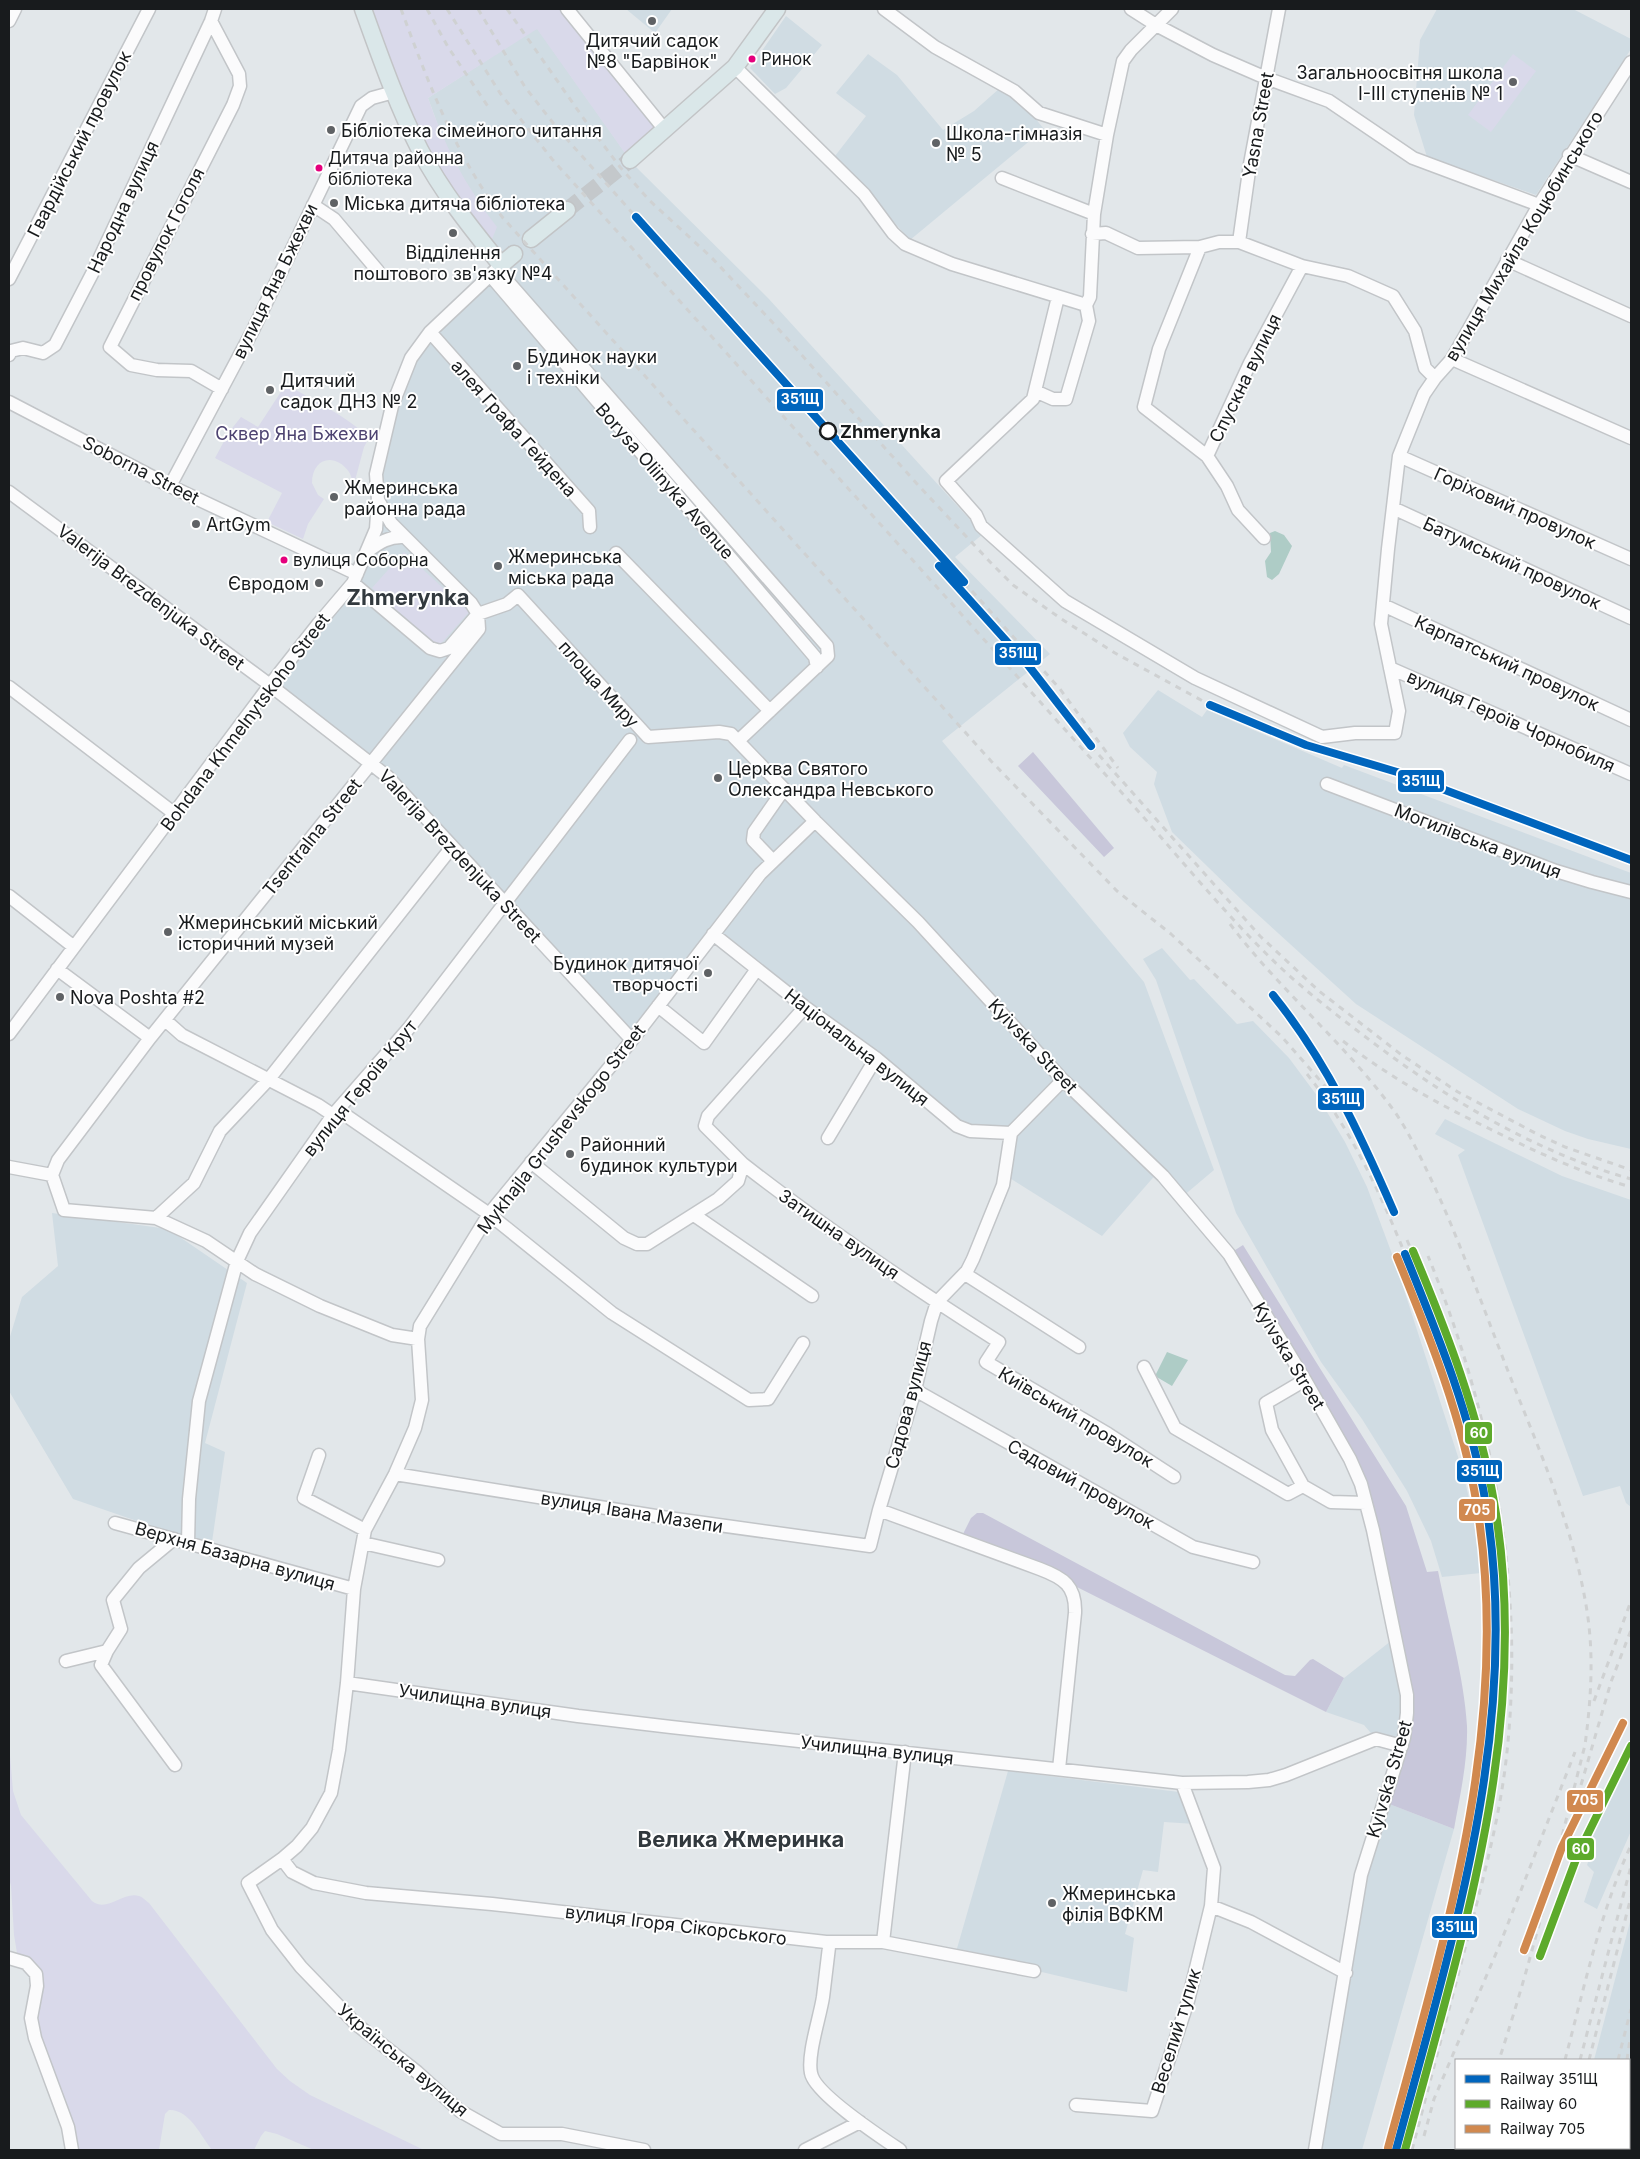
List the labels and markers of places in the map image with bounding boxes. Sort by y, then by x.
marker: Дитячий садок №8 "Барвінок" [646,15,658,27]
place label: Дитячий садок №8 "Барвінок" [586,30,719,72]
place label: Ринок [761,49,811,69]
marker: Ринок [747,54,757,64]
place label: Загальноосвітня школа І-ІІІ ступенів № 1 [1297,62,1503,104]
marker: Загальноосвітня школа І-ІІІ ступенів № 1 [1507,76,1519,88]
place label: Бібліотека сімейного читання [341,120,602,141]
place label: Школа-гімназія № 5 [946,123,1082,165]
marker: Бібліотека сімейного читання [325,124,337,136]
marker: Школа-гімназія № 5 [930,137,942,149]
place label: Дитяча районна бібліотека [328,148,464,189]
marker: Дитяча районна бібліотека [314,163,324,173]
place label: Міська дитяча бібліотека [344,193,565,214]
marker: Міська дитяча бібліотека [328,197,340,209]
marker: Відділення поштового зв'язку №4 [447,227,459,239]
place label: Відділення поштового зв'язку №4 [354,242,552,284]
place label: Будинок науки і техніки [527,346,657,388]
marker: Будинок науки і техніки [511,360,523,372]
place label: Дитячий садок ДНЗ № 2 [280,370,418,412]
marker: Дитячий садок ДНЗ № 2 [264,384,276,396]
place label: Zhmerynka [840,421,941,442]
marker: Zhmerynka [819,422,837,440]
place label: Жмеринська районна рада [344,477,466,519]
marker: Жмеринська районна рада [328,491,340,503]
place label: ArtGym [206,514,271,535]
marker: ArtGym [190,518,202,530]
place label: Жмеринська міська рада [508,546,622,588]
place label: вулиця Соборна [293,550,428,570]
marker: вулиця Соборна [279,555,289,565]
marker: Жмеринська міська рада [492,560,504,572]
place label: Євродом [228,573,309,594]
marker: Євродом [313,577,325,589]
place label: Церква Святого Олександра Невського [728,758,934,800]
marker: Церква Святого Олександра Невського [712,772,724,784]
place label: Жмеринський міський історичний музей [178,912,378,954]
marker: Жмеринський міський історичний музей [162,926,174,938]
place label: Будинок дитячої творчості [553,953,700,995]
marker: Будинок дитячої творчості [702,967,714,979]
place label: Nova Poshta #2 [70,987,205,1008]
marker: Nova Poshta #2 [54,991,66,1003]
place label: Районний будинок культури [580,1134,738,1176]
marker: Районний будинок культури [564,1148,576,1160]
place label: Жмеринська філія ВФКМ [1062,1883,1176,1925]
marker: Жмеринська філія ВФКМ [1046,1897,1058,1909]

